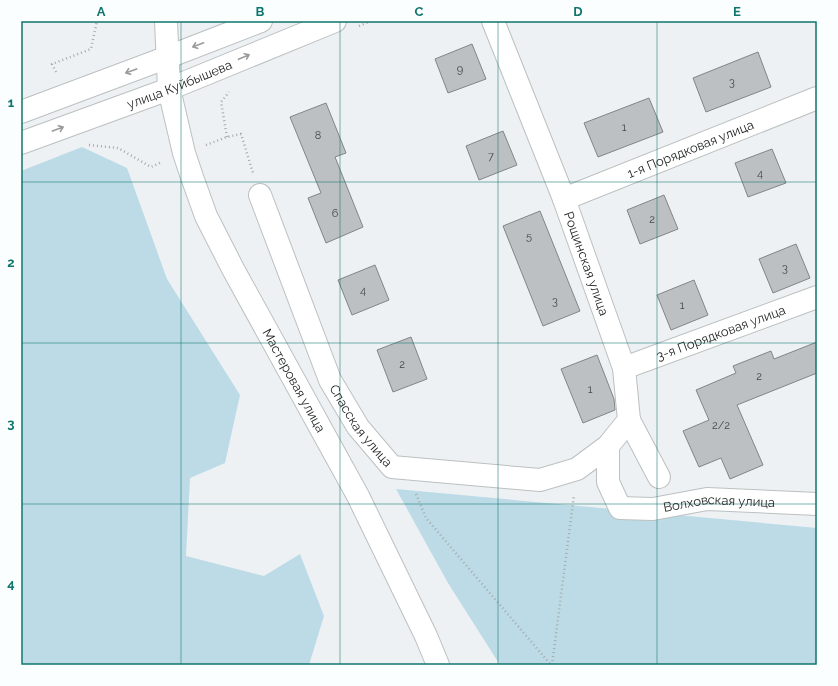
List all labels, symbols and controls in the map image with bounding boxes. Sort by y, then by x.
text: A [97,4,106,19]
text: B [256,4,265,19]
text: C [415,4,424,19]
text: D [573,4,583,19]
text: E [733,4,741,19]
one-way arrow [193,42,205,50]
one-way arrow [238,53,250,61]
street label: улица Куйбышева [125,57,234,111]
house number: 9 [457,63,463,76]
one-way arrow [125,67,137,75]
house number: 3 [729,76,735,89]
text: 1 [8,95,15,110]
street label: 1-я Порядковая улица [625,117,756,181]
house number: 1 [622,121,627,134]
one-way arrow [51,125,63,133]
house number: 8 [315,129,321,142]
house number: 7 [488,150,494,163]
house number: 4 [757,167,763,180]
house number: 6 [332,207,339,220]
street label: Рощинская улица [562,209,612,317]
house number: 2 [649,213,655,226]
house number: 5 [526,230,532,243]
text: 2 [7,255,15,270]
house number: 3 [782,262,788,275]
house number: 4 [360,284,366,297]
house number: 3 [552,295,558,308]
house number: 1 [680,299,685,312]
street label: 3-я Порядковая улица [654,302,787,363]
street label: Мастеровая улица [260,326,329,435]
house number: 2 [399,358,405,371]
house number: 2 [756,370,762,383]
street label: Спасская улица [327,382,396,470]
house number: 1 [588,383,593,396]
text: 3 [7,416,15,431]
house number: 2/2 [712,419,730,432]
street label: Волховская улица [662,492,775,514]
text: 4 [7,576,15,591]

